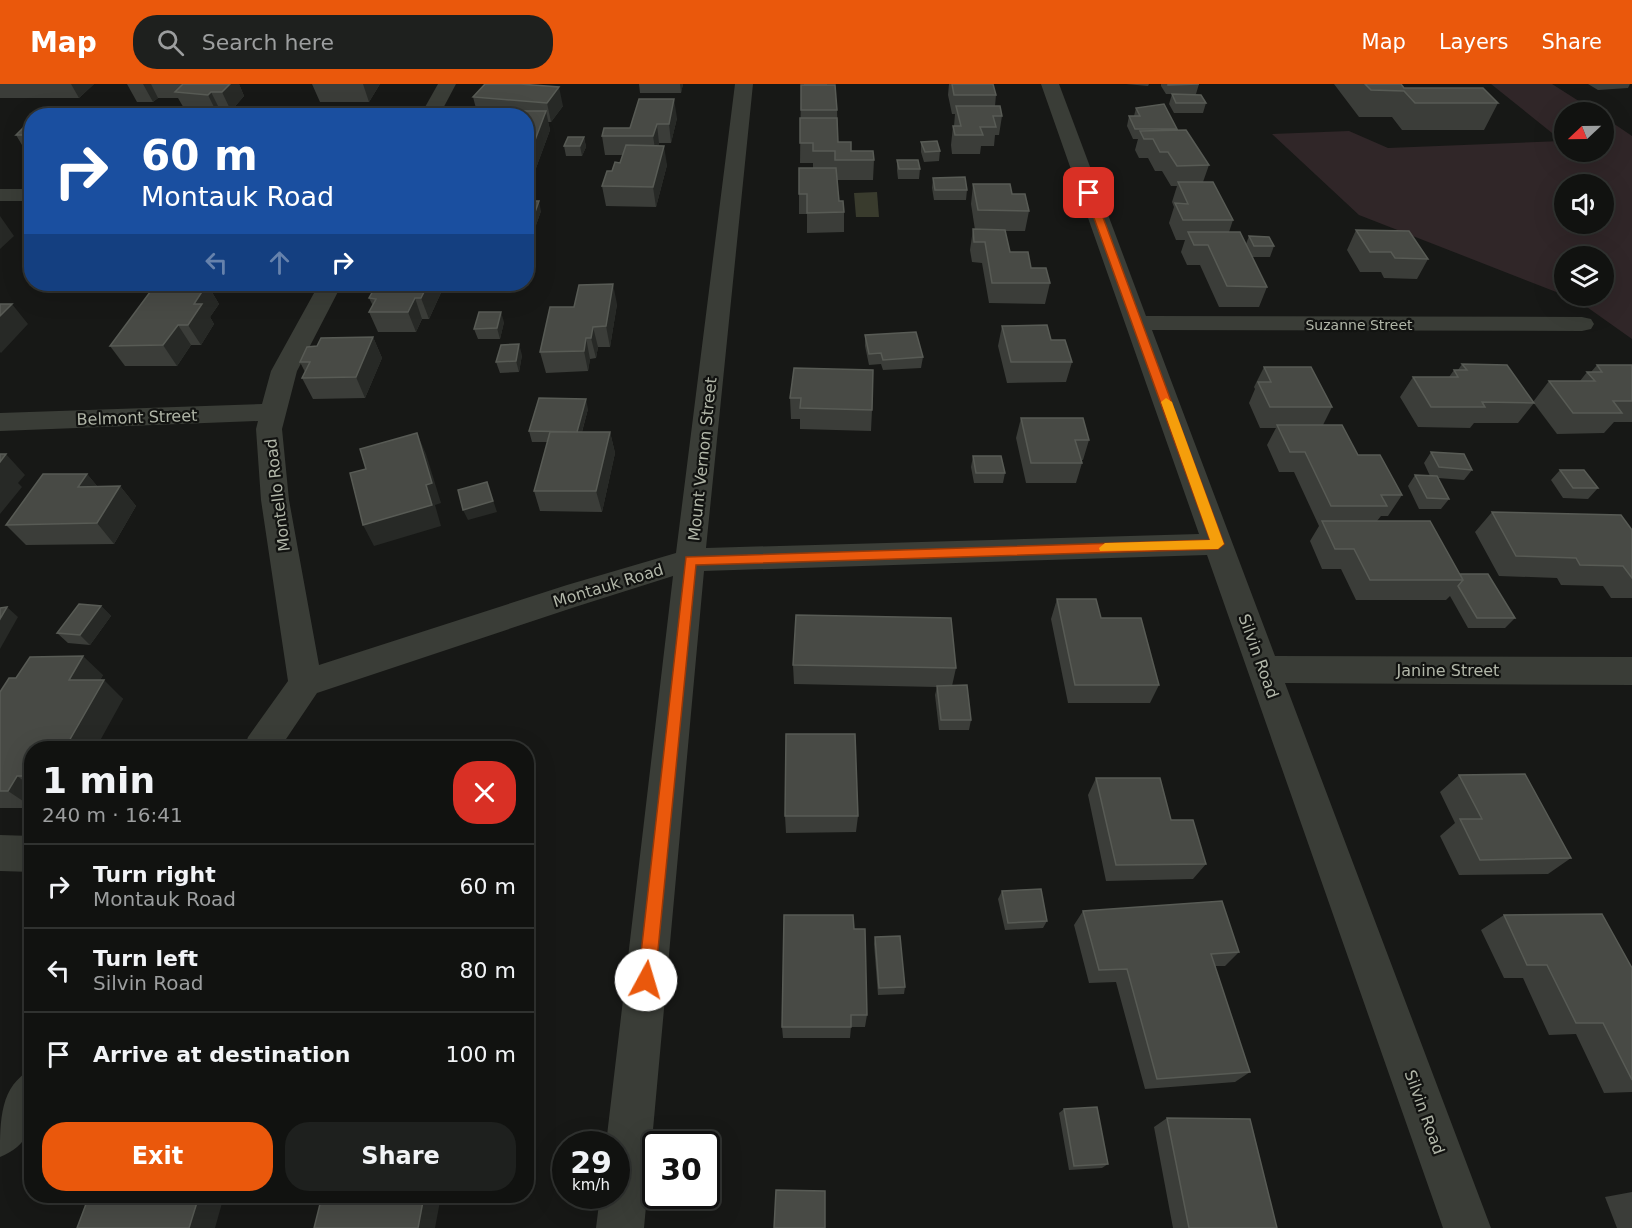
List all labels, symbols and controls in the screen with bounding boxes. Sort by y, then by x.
search box [133,15,553,69]
text: Map [30,26,97,59]
icon: search [154,26,187,59]
text: Search here [202,30,334,55]
text: Map [1362,30,1406,54]
text: Layers [1439,30,1508,54]
text: Share [1541,30,1602,54]
north arrow [1554,102,1614,162]
map controls [1554,102,1614,306]
text: 60 m [141,131,258,180]
icon: right [42,132,120,210]
pin [1063,167,1114,218]
button: sound [1554,174,1614,234]
icon: arrive [1072,176,1105,209]
text: Montauk Road [141,181,334,212]
icon: left [200,246,233,279]
icon: ahead [263,246,296,279]
icon: right [326,246,359,279]
button: layers [1554,246,1614,306]
street label: Suzanne Street [1305,317,1413,333]
street label: Mount Vernon Street [684,376,721,542]
street label: Belmont Street [76,406,198,429]
street label: Montello Road [261,437,294,553]
street label: Montauk Road [551,560,666,611]
street label: Silvin Road [1234,611,1283,701]
street label: Janine Street [1396,661,1499,680]
text: 1 min [42,760,155,801]
button: close [453,761,516,824]
text: 240 m · 16:41 [42,803,183,827]
text: Turn right [93,862,216,887]
icon: right [42,870,75,903]
text: 60 m [460,874,516,899]
text: Montauk Road [93,887,236,911]
text: Turn left [93,946,198,971]
position arrow [614,948,678,1012]
icon: left [42,954,75,987]
text: 80 m [460,958,516,983]
text: Silvin Road [93,971,203,995]
icon: arrive [42,1038,75,1071]
text: Arrive at destination [93,1042,350,1067]
text: 100 m [446,1042,516,1067]
street label: Silvin Road [1400,1067,1449,1157]
button: Exit [42,1122,273,1191]
button: Share [285,1122,516,1191]
speed limit sign: 30 [642,1131,720,1209]
text: 29 [570,1145,612,1180]
text: km/h [572,1176,610,1194]

